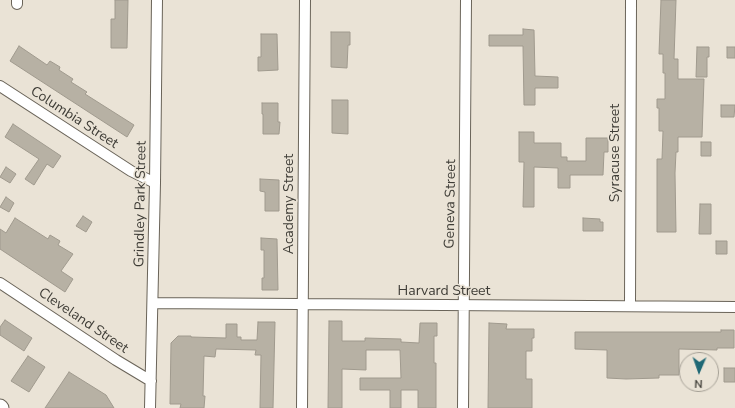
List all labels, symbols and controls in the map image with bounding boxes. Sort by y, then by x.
street label: Columbia Street [27,83,121,153]
street label: Syracuse Street [608,104,624,202]
street label: Grindley Park Street [131,141,151,267]
street label: Academy Street [282,154,298,254]
street label: Geneva Street [442,159,460,249]
street label: Harvard Street [398,284,490,300]
street label: Cleveland Street [35,285,131,357]
north arrow [679,352,719,392]
text: N [694,376,703,391]

